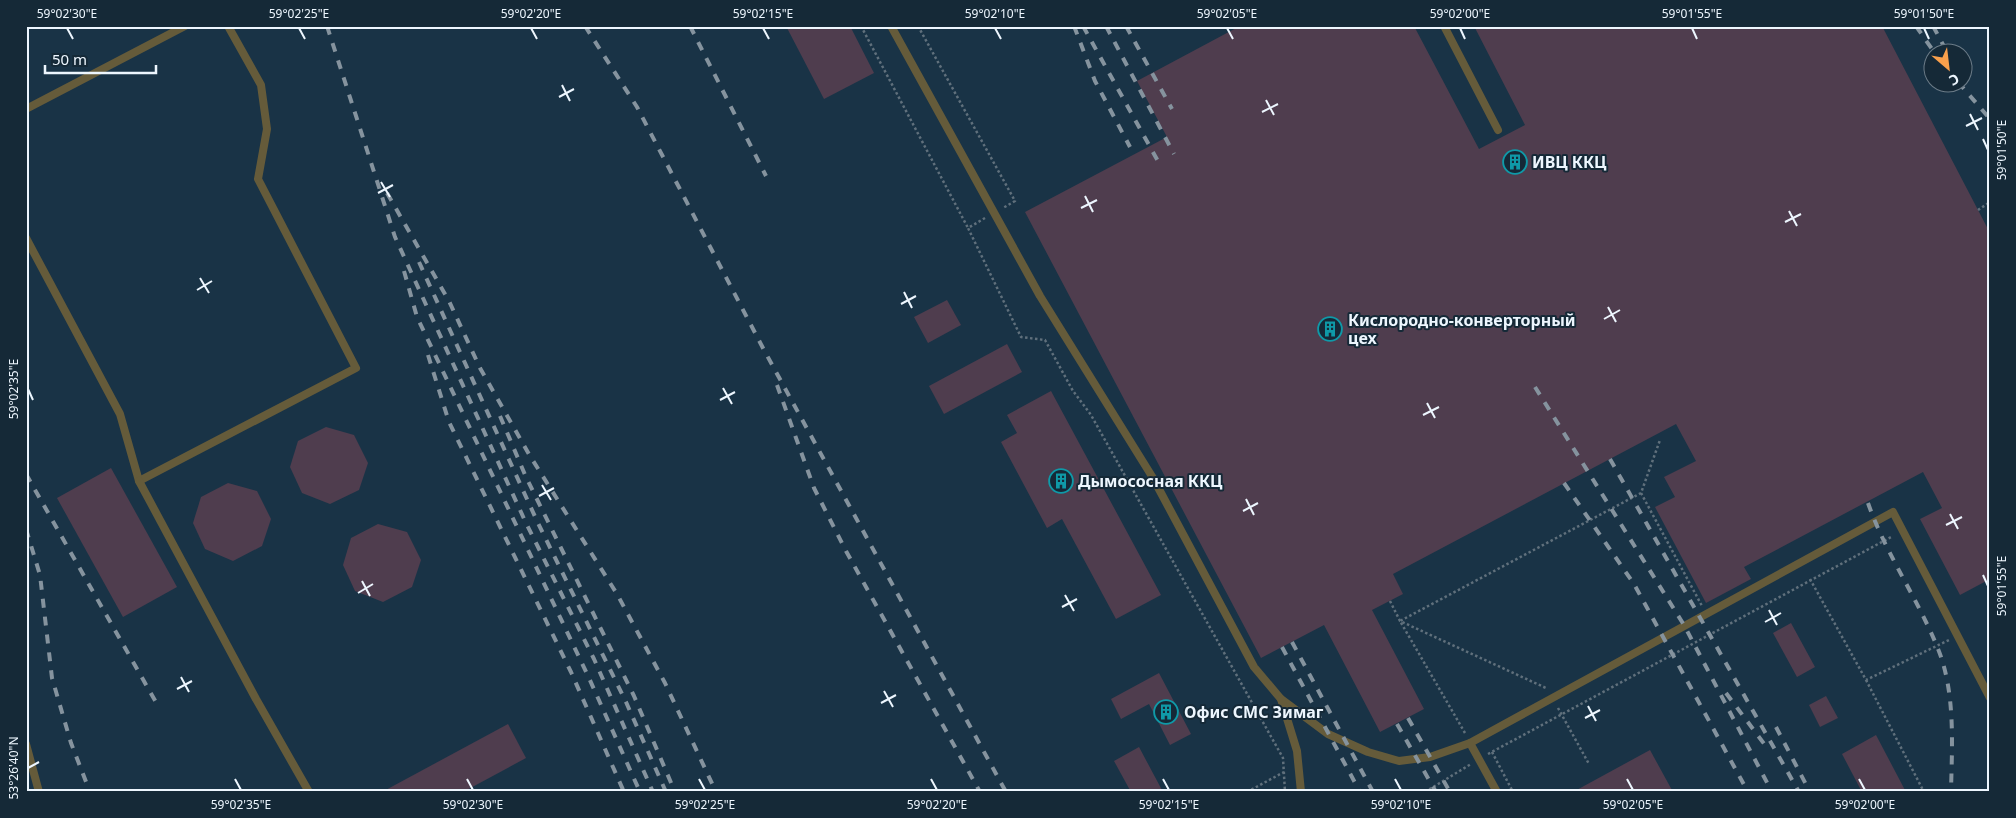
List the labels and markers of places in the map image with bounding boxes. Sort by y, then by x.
building icon: ИВЦ ККЦ [1502,149,1528,175]
place label: ИВЦ ККЦ [1532,151,1607,173]
place label: Кислородно-конверторный цех [1348,309,1576,349]
building icon: Кислородно-конверторный цех [1317,316,1343,342]
building icon: Дымососная ККЦ [1048,468,1074,494]
place label: Дымососная ККЦ [1078,470,1223,492]
building icon: Офис СМС Зимаг [1153,699,1179,725]
place label: Офис СМС Зимаг [1184,701,1324,723]

